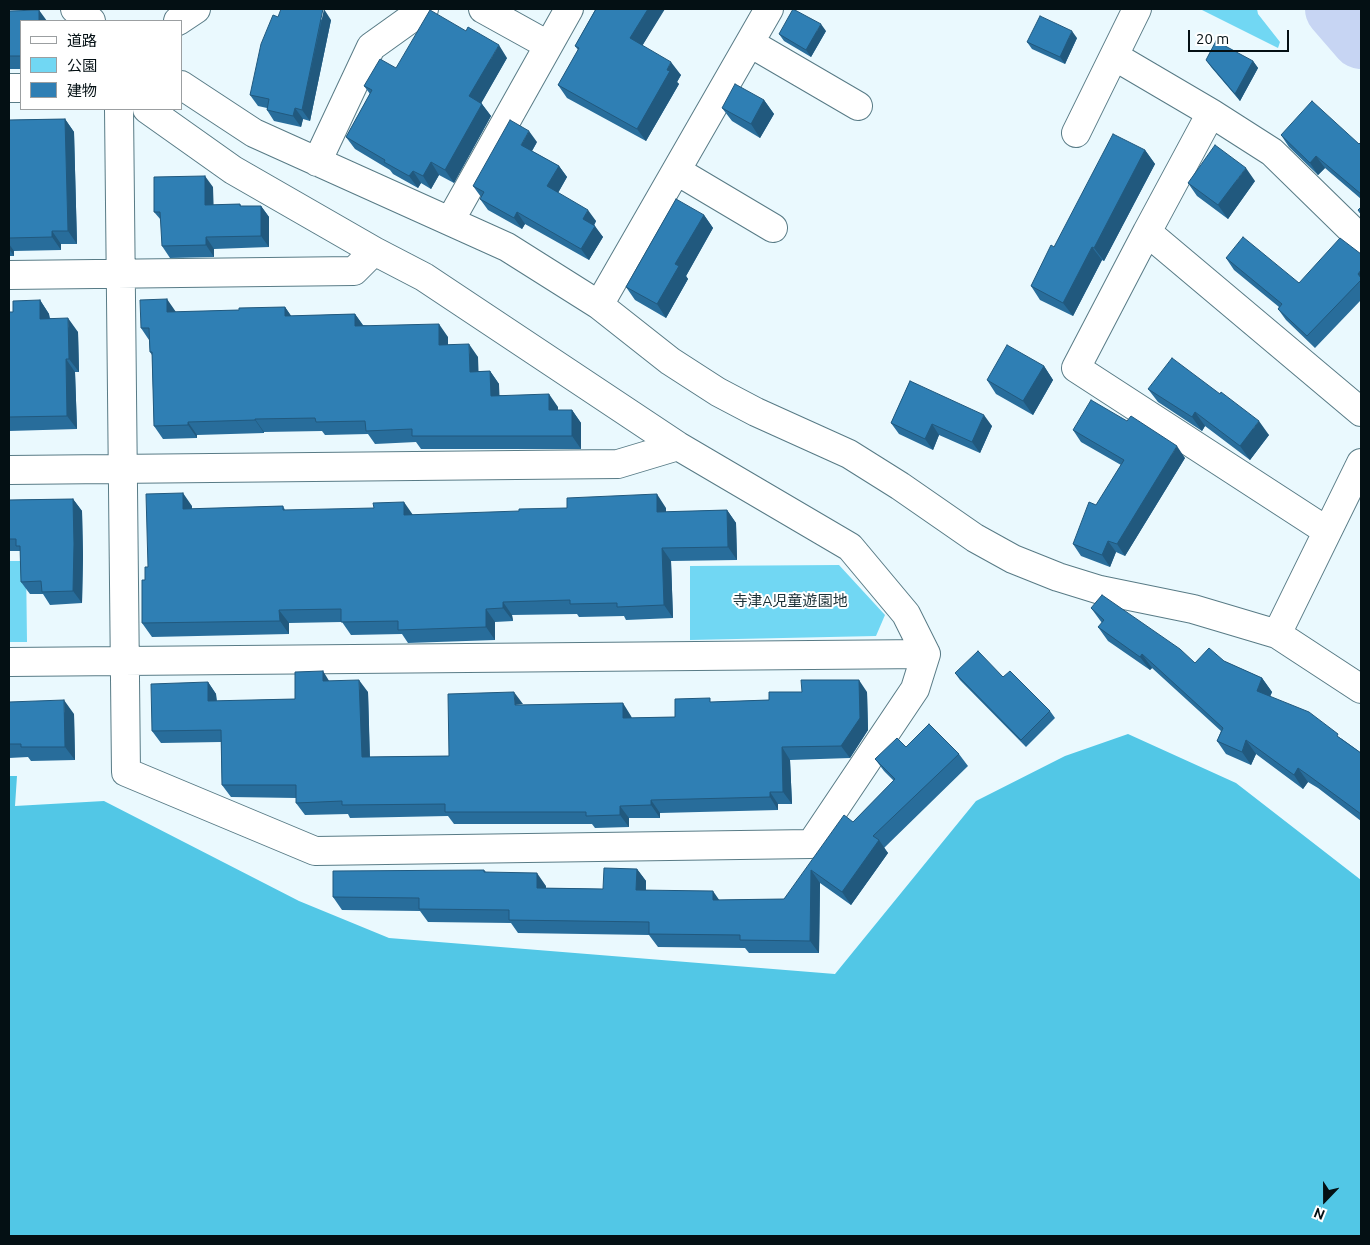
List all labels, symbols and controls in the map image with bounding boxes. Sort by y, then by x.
legend [20,20,182,110]
scale bar [1190,20,1291,52]
text: 20 m [1196,30,1229,47]
text: 道路 [67,32,97,49]
text: 公園 [67,57,97,74]
text: 建物 [67,82,97,99]
park label: 寺津A児童遊園地 [733,592,847,610]
north arrow [1300,1175,1350,1225]
text: N [1312,1205,1327,1223]

